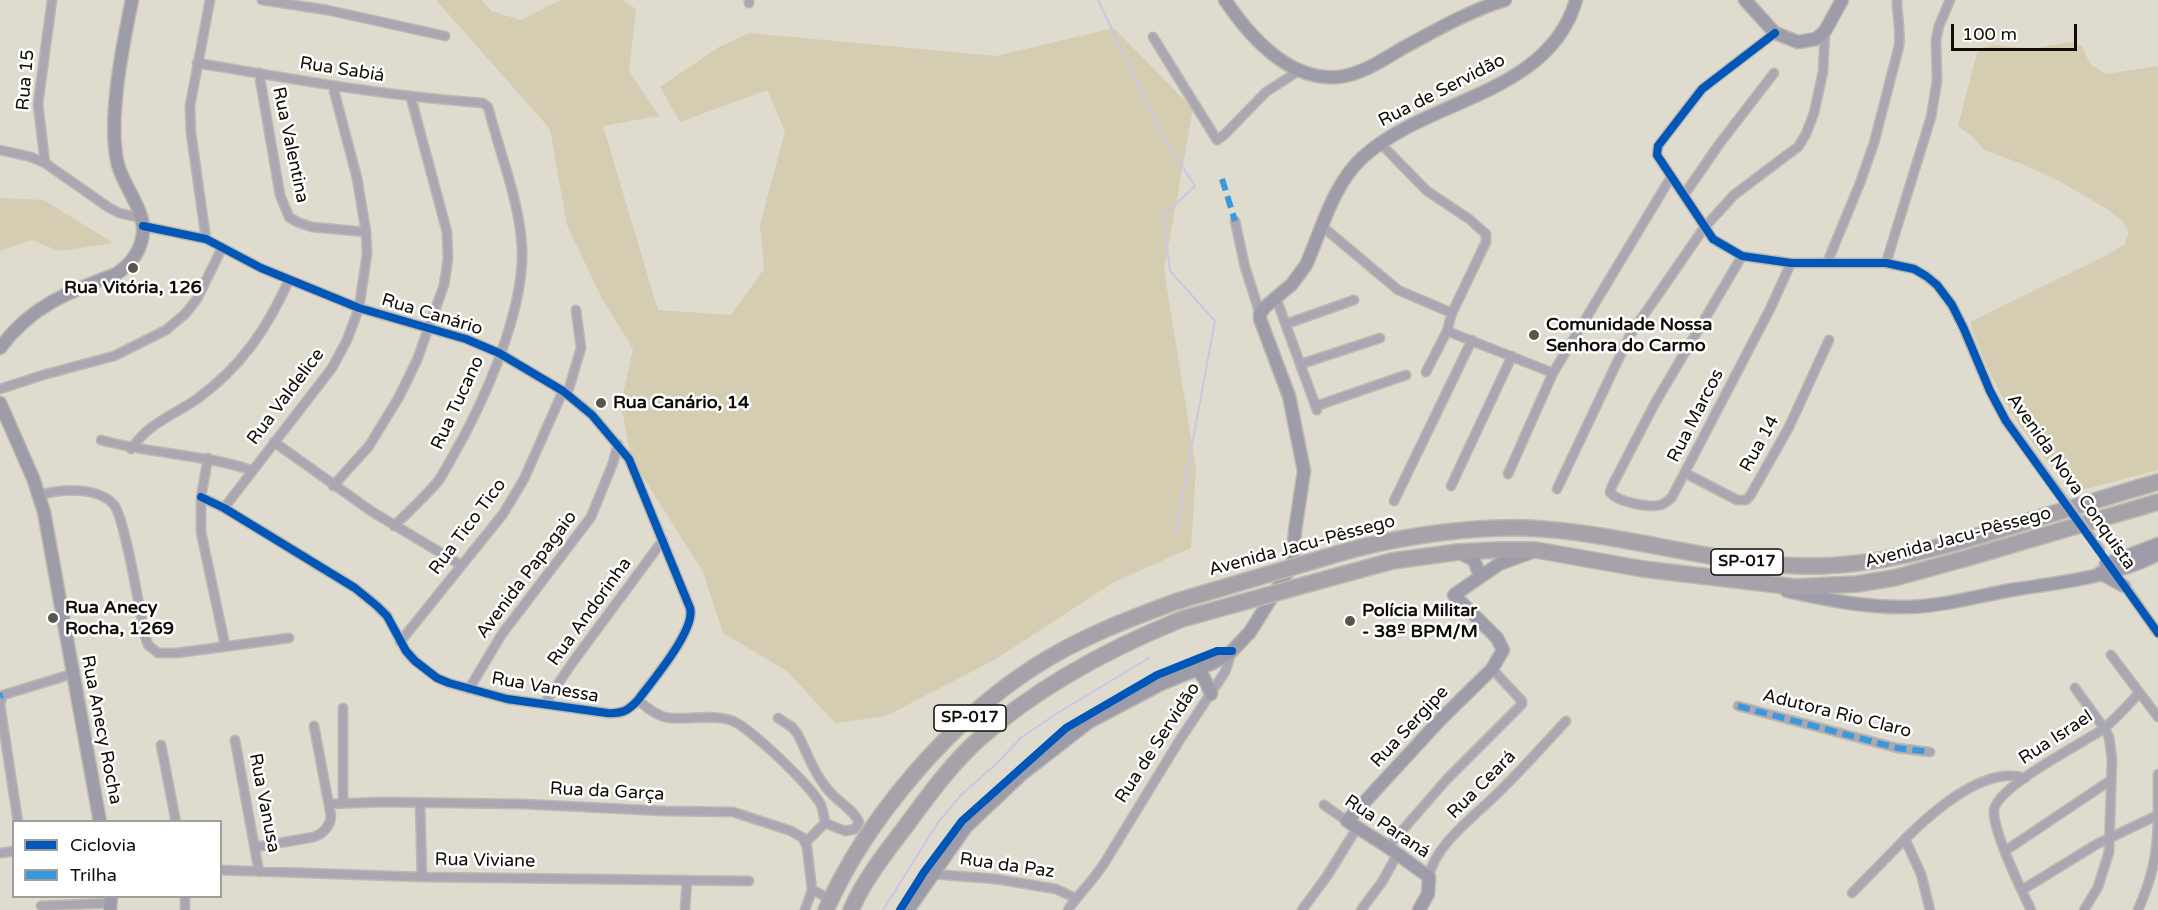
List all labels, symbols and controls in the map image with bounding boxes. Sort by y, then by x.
scale bar [1954,12,2080,50]
text: 100 m [1962,23,2017,45]
street label: Rua 15 [13,49,39,111]
street label: Rua de Servidão [1375,50,1509,132]
street label: Rua Sabiá [298,53,386,87]
street label: Rua Valentina [267,85,313,205]
marker: Rua Vitória, 126 [126,261,140,275]
place label: Rua Vitória, 126 [64,277,202,299]
street label: Rua Canário [379,289,485,341]
place label: Comunidade Nossa Senhora do Carmo [1546,314,1712,356]
marker: Comunidade Nossa Senhora do Carmo [1527,328,1541,342]
street label: Rua Valdelice [243,345,329,449]
street label: Rua Tucano [427,353,489,453]
street label: Rua Marcos [1663,366,1729,466]
street label: Avenida Nova Conquista [2002,390,2140,574]
place label: Rua Canário, 14 [613,392,749,414]
marker: Rua Canário, 14 [594,396,608,410]
street label: Rua 14 [1736,412,1784,476]
street label: Rua Tico Tico [425,475,511,579]
street label: Avenida Jacu-Pêssego [1862,503,2054,573]
street label: Avenida Papagaio [472,507,582,643]
street label: Avenida Jacu-Pêssego [1206,511,1398,581]
road number: SP-017 [1711,549,1783,575]
street label: Rua Andorinha [543,554,637,670]
place label: Rua Anecy Rocha, 1269 [65,597,174,640]
place label: Polícia Militar - 38º BPM/M [1362,600,1478,642]
marker: Rua Anecy Rocha, 1269 [46,611,60,625]
marker: Polícia Militar - 38º BPM/M [1343,614,1357,628]
street label: Rua Anecy Rocha [76,654,126,806]
street label: Rua Vanessa [490,668,600,708]
street label: Rua de Servidão [1111,679,1205,807]
street label: Rua Sergipe [1367,682,1453,772]
street label: Adutora Rio Claro [1760,685,1914,743]
road number: SP-017 [934,705,1006,731]
street label: Rua Israel [2015,706,2097,770]
street label: Rua Ceará [1443,746,1521,824]
street label: Rua Vanusa [244,751,284,855]
street label: Rua da Garça [549,778,665,806]
street label: Rua Paraná [1340,791,1434,863]
legend [12,820,222,898]
text: Ciclovia [70,834,136,856]
street label: Rua Viviane [434,849,536,873]
street label: Rua da Paz [958,849,1056,883]
text: Trilha [70,864,117,886]

